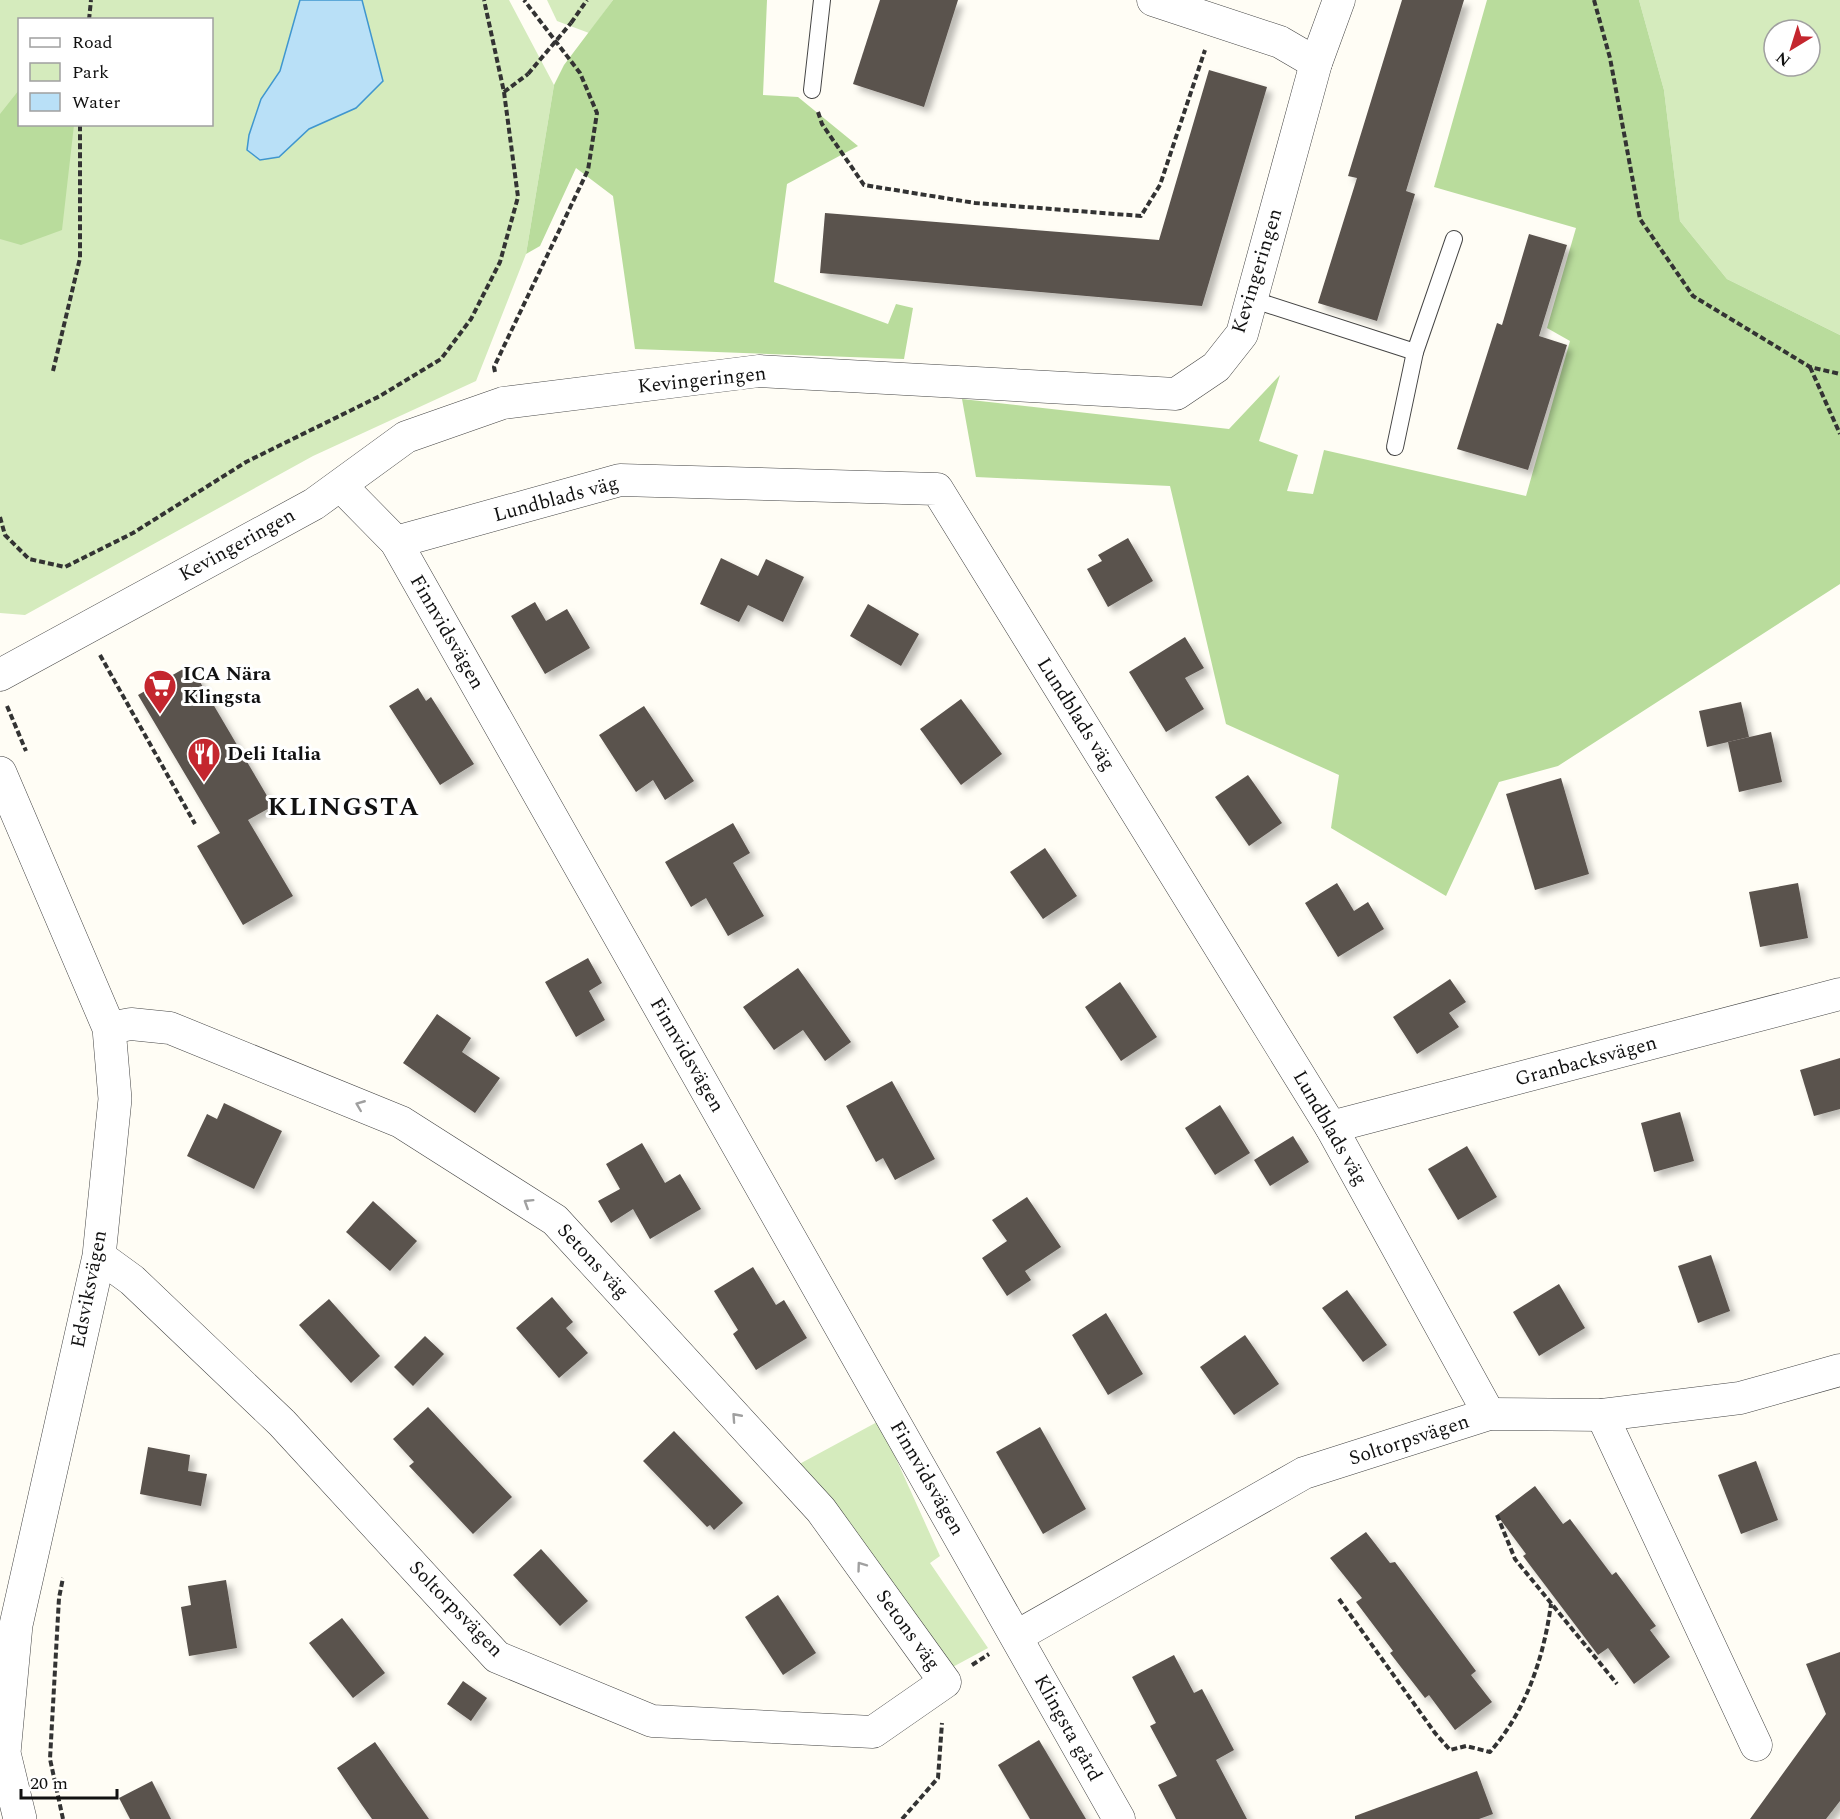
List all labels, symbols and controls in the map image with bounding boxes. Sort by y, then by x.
legend [18,18,213,126]
north arrow [1762,18,1822,78]
text: Road [72,29,113,56]
text: N [1771,46,1796,73]
text: Park [72,59,109,86]
text: Water [72,89,120,116]
street label: Kevingeringen [1224,205,1290,337]
street label: Kevingeringen [636,358,768,402]
street label: Lundblads väg [490,468,622,530]
street label: Kevingeringen [173,501,301,589]
street label: Finnvidsvägen [402,569,492,695]
street label: Lundblads väg [1029,652,1123,776]
place label: ICA Nära Klingsta [183,659,272,712]
supermarket icon: ICA Nära Klingsta [142,668,178,715]
restaurant icon: Deli Italia [186,736,222,783]
place label: Deli Italia [227,739,322,769]
district label: KLINGSTA [268,787,420,827]
street label: Finnvidsvägen [642,992,732,1118]
street label: Granbacksvägen [1512,1028,1660,1094]
street label: Lundblads väg [1285,1065,1375,1191]
one-way arrow [355,1100,366,1112]
one-way arrow [524,1198,534,1210]
street label: Setons väg [550,1216,636,1306]
street label: Edsviksvägen [63,1228,115,1350]
street label: Soltorpsvägen [1345,1406,1473,1474]
one-way arrow [732,1414,743,1424]
street label: Finnvidsvägen [882,1415,972,1541]
street label: Soltorpsvägen [402,1554,510,1664]
one-way arrow [857,1562,868,1573]
street label: Setons väg [868,1583,948,1677]
street label: Klingsta gård [1026,1669,1110,1787]
scale bar [21,1762,117,1800]
text: 20 m [30,1770,68,1797]

